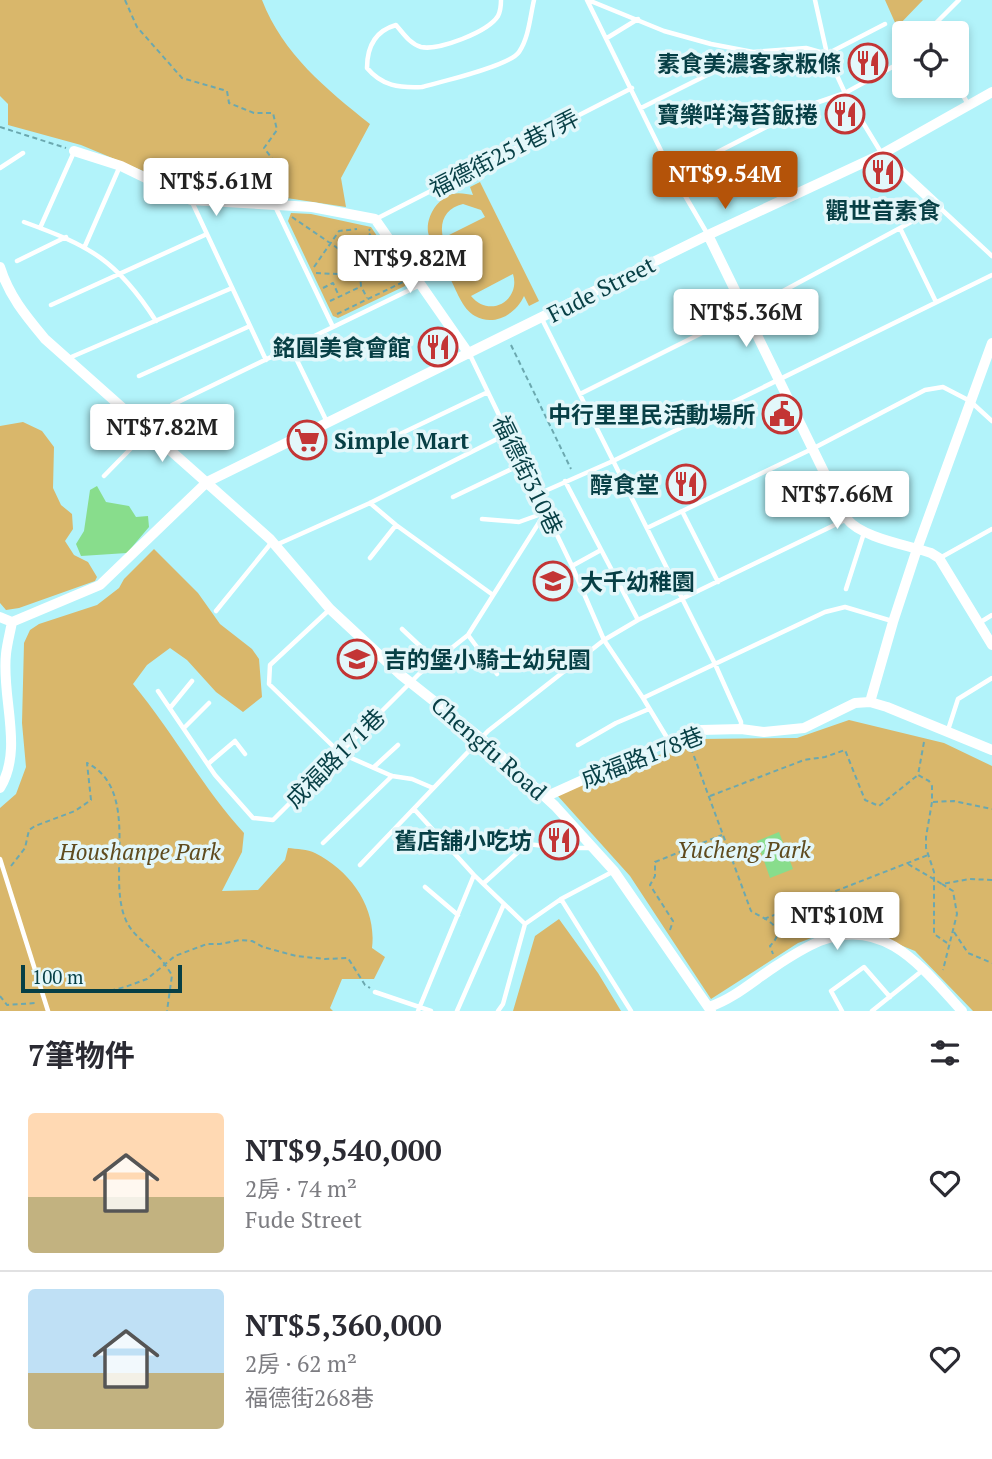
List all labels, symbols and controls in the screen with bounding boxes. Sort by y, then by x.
map controls [892,21,969,98]
button: locate [892,21,969,98]
restaurant icon: 素食美濃客家粄條 [847,42,889,84]
place label: 素食美濃客家粄條 [657,48,841,79]
restaurant icon: 寶樂咩海苔飯捲 [824,93,866,135]
place label: 寶樂咩海苔飯捲 [657,99,818,130]
street label: 福德街251巷7弄 [424,102,584,204]
restaurant icon: 觀世音素食 [862,151,904,193]
pin: NT$9.54M [653,152,797,211]
pin: NT$5.61M [144,158,288,218]
text: NT$9.54M [669,158,781,189]
text: NT$5.61M [160,165,272,196]
place label: 觀世音素食 [826,195,941,226]
pin: NT$9.82M [338,236,482,295]
text: NT$9.82M [354,242,466,273]
street label: Fude Street [542,248,661,329]
pin: NT$5.36M [674,290,818,349]
text: NT$5.36M [690,296,802,327]
restaurant icon: 銘圓美食會館 [417,326,459,368]
place label: 銘圓美食會館 [273,332,411,363]
public building icon: 中行里里民活動場所 [761,393,803,435]
place label: 中行里里民活動場所 [548,399,755,430]
pin: NT$7.82M [90,405,234,464]
street label: 福德街310巷 [486,410,570,540]
text: NT$7.82M [106,411,218,442]
supermarket icon: Simple Mart [286,419,328,461]
place label: Simple Mart [334,425,469,456]
restaurant icon: 醇食堂 [665,463,707,505]
place label: 醇食堂 [590,469,659,500]
pin: NT$7.66M [765,472,909,531]
text: NT$7.66M [781,478,893,509]
school or university icon: 大千幼稚園 [532,560,574,602]
place label: 大千幼稚園 [580,566,695,597]
school or university icon: 吉的堡小騎士幼兒園 [336,638,378,680]
place label: 吉的堡小騎士幼兒園 [384,644,591,675]
street label: Chengfu Road [425,689,554,807]
street label: 成福路171巷 [279,702,391,814]
street label: 成福路178巷 [576,719,708,795]
restaurant icon: 舊店舖小吃坊 [538,819,580,861]
place label: 舊店舖小吃坊 [394,825,532,856]
park label: Yucheng Park [677,834,812,865]
park label: Houshanpe Park [58,836,222,867]
pin: NT$10M [780,892,894,952]
text: NT$10M [790,899,884,930]
scale bar [21,962,182,994]
text: 100 m [32,964,83,989]
icon: filters [926,1034,964,1072]
text: 7筆物件 [28,1035,135,1075]
text: NT$9,540,000 [245,1130,442,1170]
icon: home [84,1141,168,1225]
icon: heart [926,1164,964,1202]
text: 2房 · 74 m² [245,1173,357,1204]
text: Fude Street [245,1204,362,1235]
text: NT$5,360,000 [245,1305,442,1345]
icon: home [84,1317,168,1401]
icon: heart [926,1340,964,1378]
text: 2房 · 62 m² [245,1348,357,1379]
text: 福德街268巷 [245,1382,374,1413]

